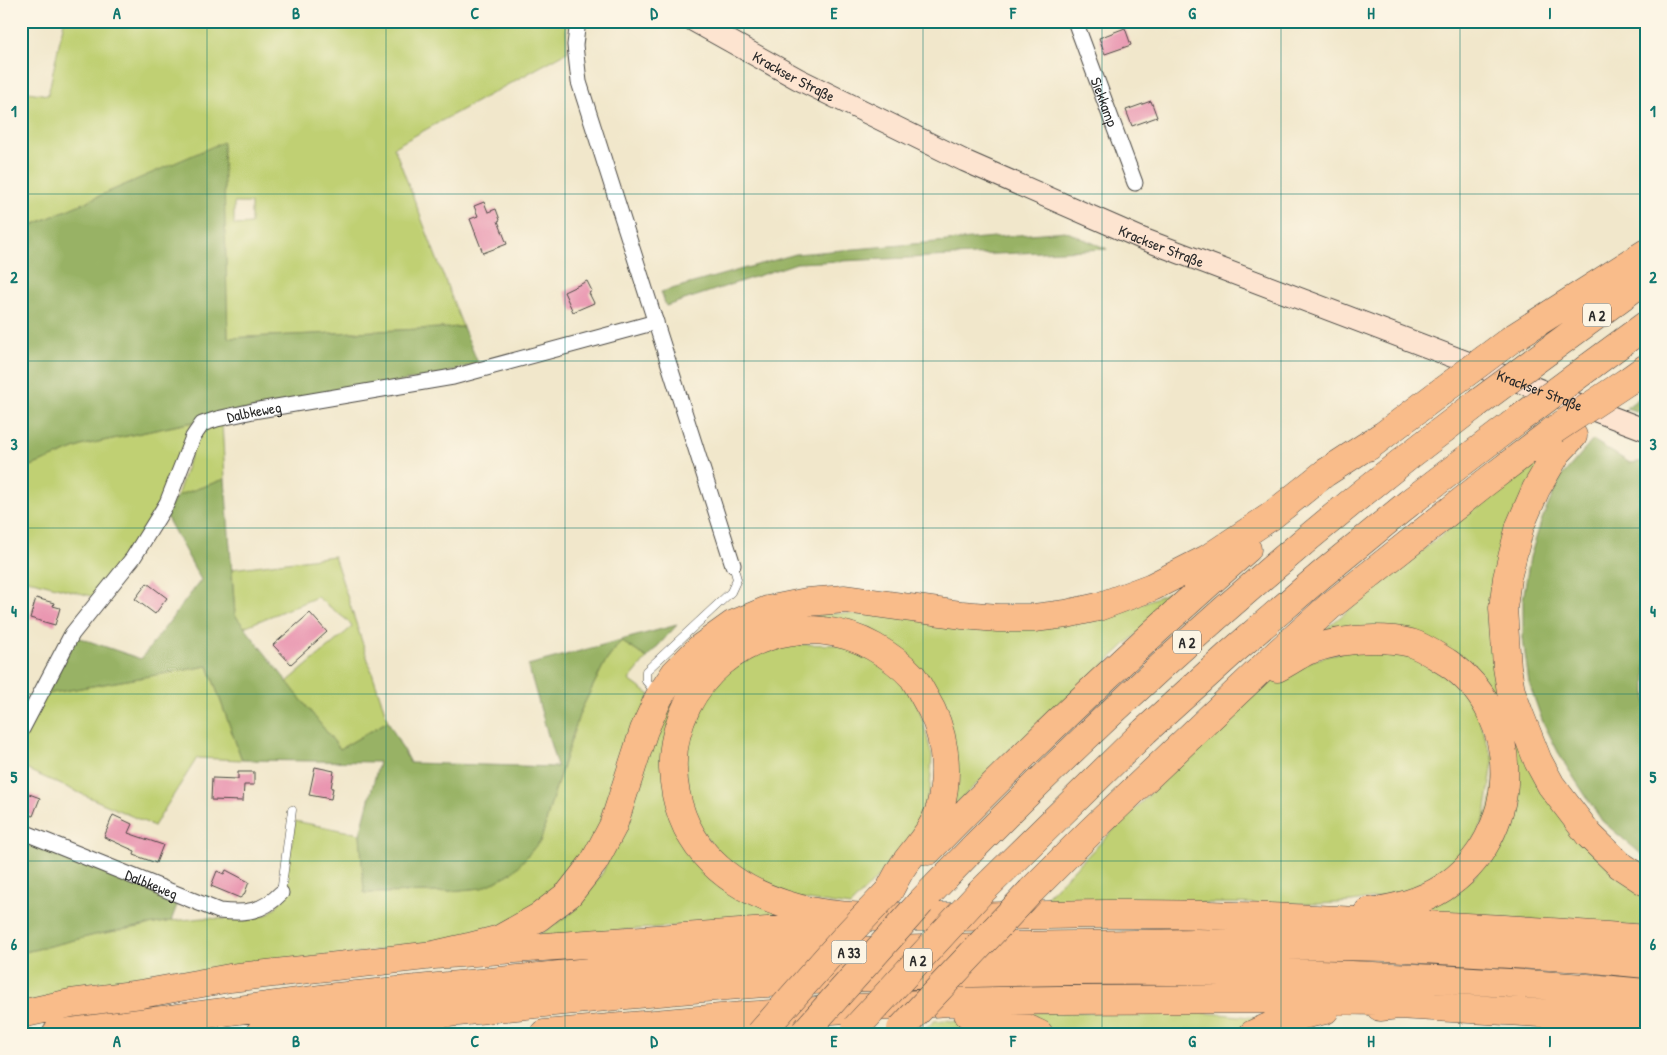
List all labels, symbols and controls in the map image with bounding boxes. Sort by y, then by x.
text: A [113,2,121,24]
text: B [292,2,300,24]
text: C [471,2,480,24]
text: D [650,2,658,24]
text: E [830,2,838,24]
text: F [1009,2,1017,24]
text: G [1188,2,1196,24]
text: H [1367,2,1375,24]
text: I [1548,2,1552,24]
street label: Krackser Straße [749,45,839,106]
street label: Siekkamp [1086,74,1124,130]
text: 1 [11,100,17,122]
text: 1 [1650,100,1656,122]
street label: Krackser Straße [1115,219,1207,272]
text: 2 [10,266,18,288]
text: 2 [1649,266,1657,288]
road number: A 2 [1583,304,1611,326]
street label: Krackser Straße [1494,364,1586,416]
street label: Dalbkeweg [225,396,283,427]
text: 3 [10,433,18,455]
text: 3 [1649,433,1657,455]
text: 4 [11,600,17,622]
text: 4 [1650,600,1656,622]
road number: A 2 [1173,630,1201,654]
text: 5 [11,766,18,788]
text: 5 [1650,766,1657,788]
street label: Dalbkeweg [122,864,181,904]
text: 6 [11,933,18,955]
text: 6 [1650,933,1657,955]
road number: A 33 [832,940,866,964]
road number: A 2 [904,948,932,972]
text: A [113,1030,121,1052]
text: B [292,1030,300,1052]
text: C [471,1030,480,1052]
text: D [650,1030,658,1052]
text: E [830,1030,838,1052]
text: F [1009,1030,1017,1052]
text: G [1188,1030,1196,1052]
text: H [1367,1030,1375,1052]
text: I [1548,1030,1552,1052]

